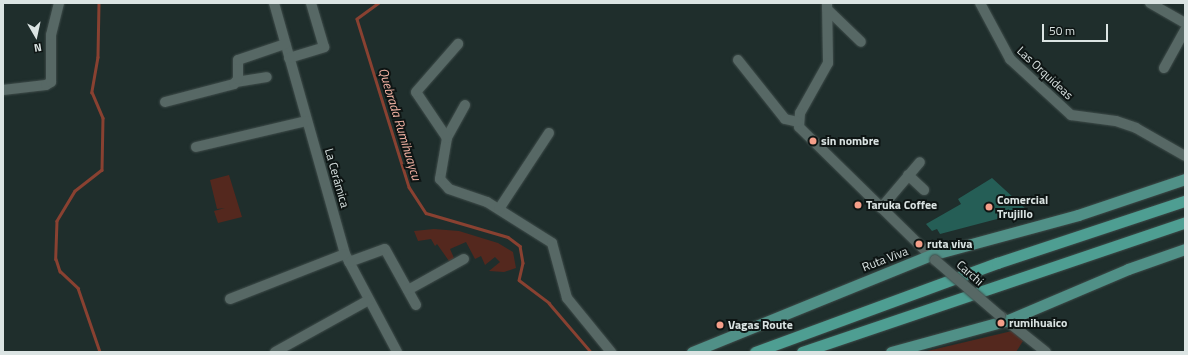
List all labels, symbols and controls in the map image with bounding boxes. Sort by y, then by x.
north arrow [16,16,56,56]
scale bar [1044,16,1110,42]
text: 50 m [1049,21,1075,40]
text: N [33,39,43,56]
street label: Las Orquideas [1014,43,1076,103]
water label: Quebrada Rumihuaycu [375,66,425,182]
place label: sin nombre [821,134,879,148]
marker: sin nombre [808,136,818,146]
street label: La Cerámica [322,147,352,209]
place label: Comercial Trujillo [997,193,1048,221]
place label: Taruka Coffee [866,198,937,212]
marker: Taruka Coffee [853,200,863,210]
marker: Comercial Trujillo [984,202,994,212]
place label: ruta viva [927,237,972,251]
marker: ruta viva [914,239,924,249]
street label: Ruta Viva [860,244,910,274]
street label: Carchi [954,257,986,289]
place label: rumihuaico [1009,316,1067,330]
place label: Vagas Route [728,318,793,332]
marker: rumihuaico [996,318,1006,328]
marker: Vagas Route [715,320,725,330]

